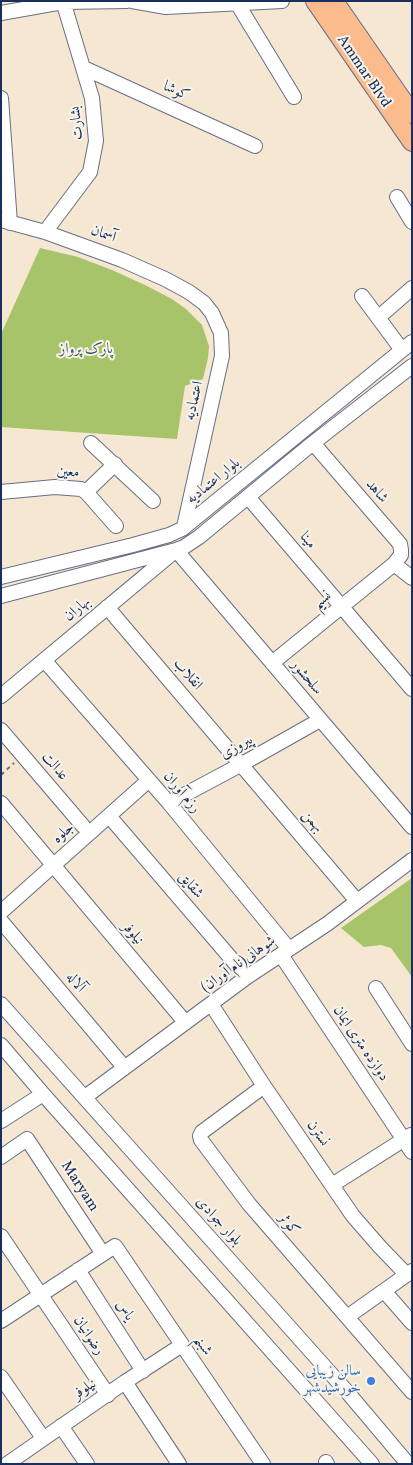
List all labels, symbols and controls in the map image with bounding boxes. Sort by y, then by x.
street label: Ammar Blvd [332,32,394,112]
street label: کوشا [160,78,192,106]
street label: بشارت [68,105,88,141]
street label: آسمان [88,222,118,248]
park label: پارک پرواز [59,341,113,359]
street label: اعتمادیه [182,380,208,422]
street label: بلوار اعتمادیه [184,455,244,509]
street label: معین [56,463,80,483]
street label: شاهد [361,476,391,508]
street label: مینا [295,529,319,553]
street label: نسیم [310,588,336,614]
street label: بهاران [61,594,95,626]
street label: انقلاب [168,655,206,695]
street label: سلحشور [286,657,326,699]
street label: پیروزی [218,732,256,764]
street label: عدالت [37,749,71,785]
street label: رزم آوران [158,769,204,817]
street label: بهمن [297,807,327,837]
street label: جلوه [49,820,79,848]
street label: شقایق [174,869,206,903]
street label: نیلوفر [117,919,147,949]
street label: شوهانی(نام آوران) [198,933,280,997]
street label: آلاله [61,969,89,997]
street label: دوازده متری ایمان [328,1003,392,1085]
street label: نسترن [302,1118,332,1150]
street label: Maryam [56,1158,102,1216]
street label: بلوار جوادی [191,1194,245,1250]
street label: کوثر [273,1210,303,1240]
street label: یاس [111,1297,137,1325]
street label: رضوانیان [68,1313,108,1359]
street label: شبنم [189,1332,215,1360]
place label: سالن زیبایی خورشیدشهر [304,1363,361,1398]
marker: سالن زیبایی خورشیدشهر [365,1375,377,1387]
street label: نیلوفر [70,1376,100,1404]

